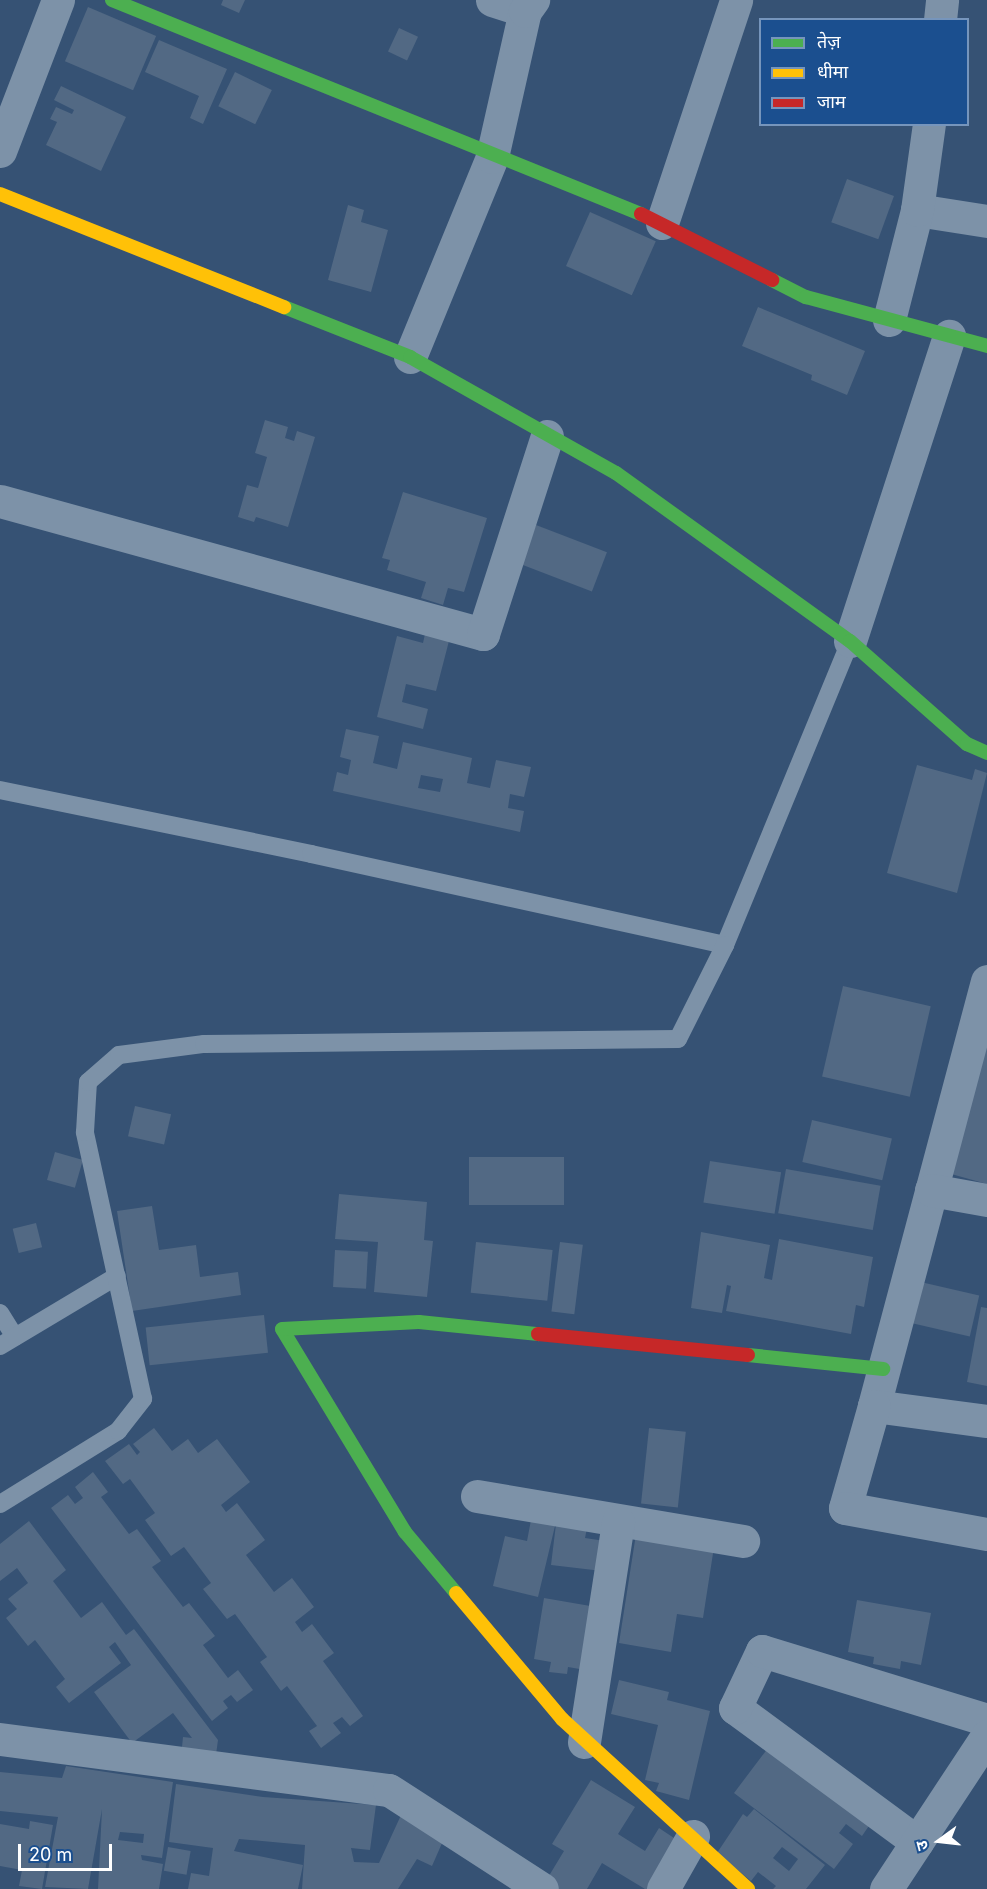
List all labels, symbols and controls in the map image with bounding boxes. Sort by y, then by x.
legend [759,18,969,126]
text: तेज़ [817,31,841,52]
text: धीमा [817,61,848,82]
text: जाम [817,91,846,112]
north arrow [909,1811,969,1871]
scale bar [21,1832,116,1870]
text: उ [911,1839,932,1853]
text: 20 m [29,1844,72,1865]

